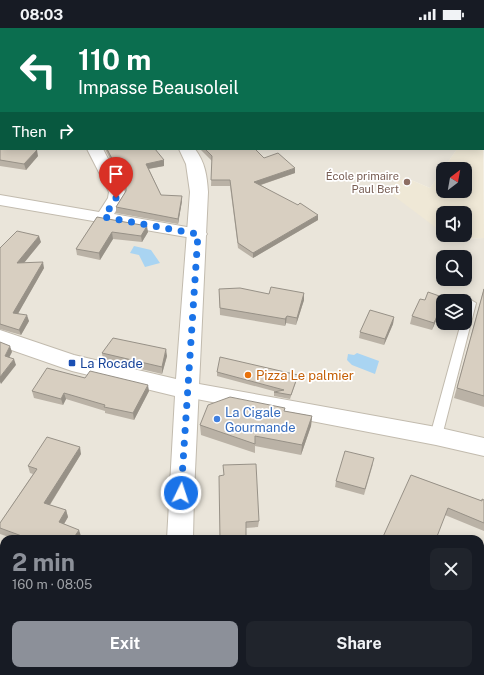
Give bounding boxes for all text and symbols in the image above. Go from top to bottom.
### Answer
text: 08:03 [20,6,63,23]
text: 110 m [78,43,151,76]
icon: left [12,44,64,96]
text: Impasse Beausoleil [78,77,239,98]
icon: right [55,120,77,142]
text: Then [12,123,47,140]
pin [99,157,133,198]
north arrow [436,162,472,198]
map controls [436,162,472,330]
icon: arrive [105,163,127,185]
place label: École primaire Paul Bert [326,169,399,195]
marker: École primaire Paul Bert [402,177,412,187]
button: sound [436,206,472,242]
button: search [436,250,472,286]
button: layers [436,294,472,330]
place label: La Rocade [80,356,143,371]
marker: La Rocade [67,358,77,368]
place label: Pizza Le palmier [256,368,354,383]
marker: Pizza Le palmier [243,370,253,380]
place label: La Cigale Gourmande [225,405,296,435]
marker: La Cigale Gourmande [212,414,222,424]
position arrow [160,472,202,514]
text: 2 min [12,548,75,576]
button: close [430,548,472,590]
text: 160 m · 08:05 [12,577,92,592]
button: Exit [12,621,238,667]
button: Share [246,621,472,667]

